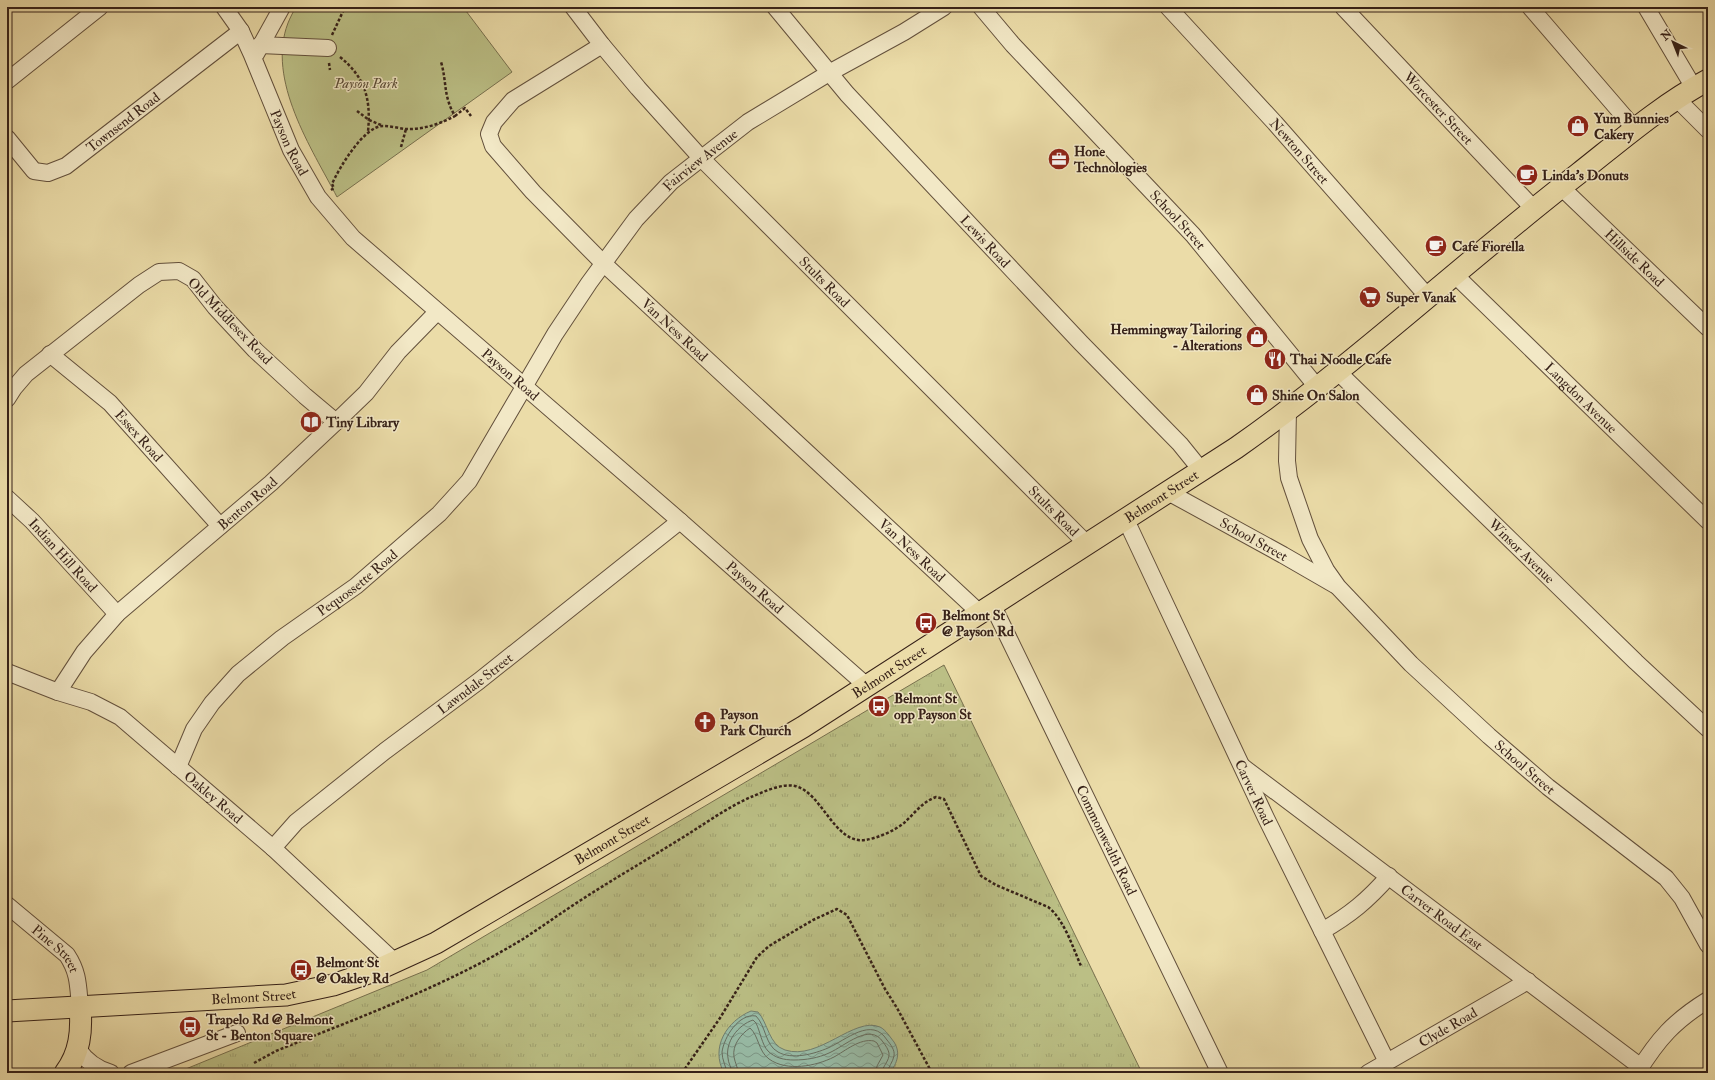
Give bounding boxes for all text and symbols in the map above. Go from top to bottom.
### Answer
north arrow [1653,22,1693,62]
text: N [1658,26,1675,44]
street label: Worcester Street [1399,67,1477,148]
park label: Payson Park [333,75,398,92]
street label: Townsend Road [83,88,163,156]
street label: Payson Road [267,107,312,178]
place label: Yum Bunnies Cakery [1593,110,1669,144]
shop icon: Yum Bunnies Cakery [1565,113,1591,139]
street label: Newton Street [1266,115,1333,188]
street label: Fairview Avenue [659,125,741,194]
place label: Hone Technologies [1073,143,1147,177]
office icon: Hone Technologies [1046,146,1072,172]
cafe icon: Linda's Donuts [1514,162,1540,188]
place label: Linda's Donuts [1542,167,1629,184]
street label: School Street [1146,187,1210,253]
street label: Lewis Road [957,212,1014,271]
street label: Hillside Road [1601,225,1668,290]
cafe icon: Cafe Fiorella [1423,233,1449,259]
place label: Cafe Fiorella [1452,238,1525,255]
street label: Stults Road [796,253,854,311]
street label: Old Middlesex Road [184,274,276,368]
supermarket icon: Super Vanak [1357,284,1383,310]
place label: Super Vanak [1386,289,1457,307]
street label: Van Ness Road [638,295,712,365]
place label: Hemmingway Tailoring - Alterations [1110,321,1243,354]
shop icon: Hemmingway Tailoring - Alterations [1244,324,1270,350]
street label: Payson Road [478,345,543,404]
restaurant icon: Thai Noodle Cafe [1262,346,1288,372]
place label: Thai Noodle Cafe [1289,351,1391,368]
street label: Langdon Avenue [1541,359,1621,437]
shop icon: Shine On Salon [1244,382,1270,408]
place label: Shine On Salon [1272,387,1360,404]
street label: Essex Road [111,406,167,465]
library icon: Tiny Library [298,409,324,435]
place label: Tiny Library [325,414,400,432]
street label: Belmont Street [1121,466,1202,526]
street label: Benton Road [214,473,281,533]
street label: Stults Road [1025,482,1083,540]
street label: School Street [1217,514,1291,565]
street label: Winsor Avenue [1485,514,1559,587]
street label: Indian Hill Road [25,515,101,596]
street label: Van Ness Road [875,515,949,585]
street label: Pequossette Road [314,546,401,619]
street label: Payson Road [723,557,787,617]
place label: Belmont St @ Payson Rd [942,607,1014,641]
bus stop icon: Belmont St @ Payson Rd [913,610,939,636]
street label: Belmont Street [849,641,930,702]
street label: Lawndale Street [434,649,516,718]
place label: Belmont St opp Payson St [894,690,972,724]
bus stop icon: Belmont St opp Payson St [866,693,892,719]
place label: Payson Park Church [720,706,792,739]
church icon: Payson Park Church [692,709,718,735]
street label: School Street [1491,736,1559,798]
street label: Carver Road [1231,757,1277,828]
street label: Oakley Road [181,767,246,827]
street label: Commonwealth Road [1073,782,1141,898]
street label: Belmont Street [571,810,653,868]
street label: Carver Road East [1397,880,1487,954]
street label: Pine Street [29,921,83,975]
place label: Belmont St @ Oakley Rd [316,954,389,988]
bus stop icon: Belmont St @ Oakley Rd [288,957,314,983]
street label: Belmont Street [211,985,298,1008]
street label: Clyde Road [1415,1004,1480,1051]
place label: Trapelo Rd @ Belmont St - Benton Square [205,1011,334,1045]
bus stop icon: Trapelo Rd @ Belmont St - Benton Square [177,1014,203,1040]

